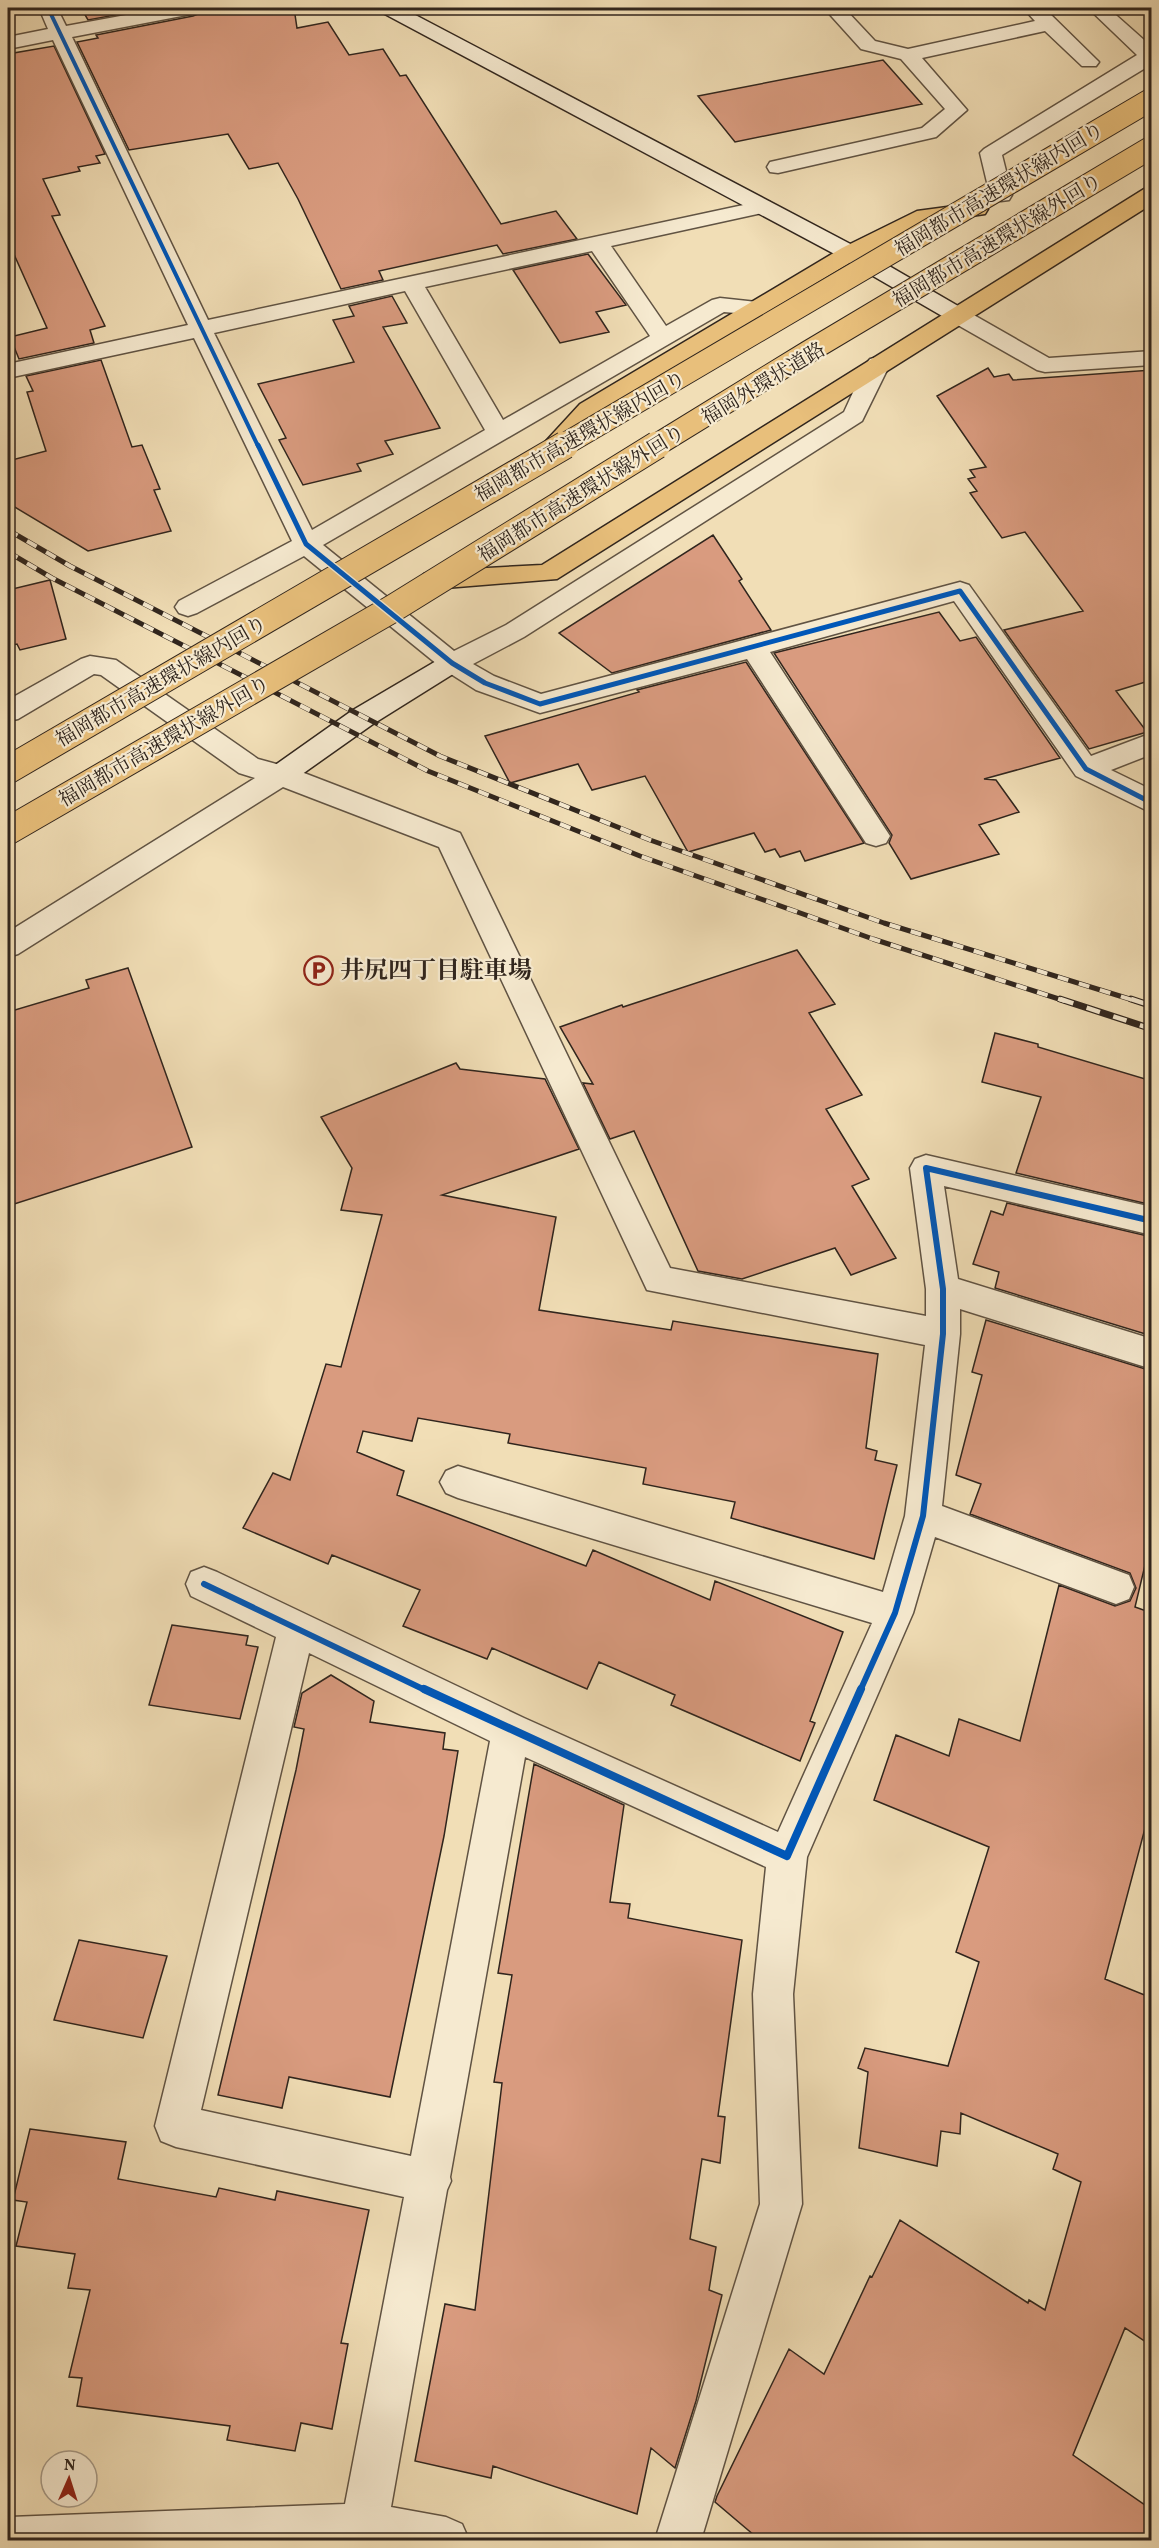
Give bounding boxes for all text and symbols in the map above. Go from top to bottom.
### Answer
street label: 福岡都市高速環状線内回り [890,117,1110,265]
street label: 福岡都市高速環状線外回り [888,168,1108,316]
street label: 福岡外環状道路 [697,337,831,433]
street label: 福岡都市高速環状線内回り [470,366,692,510]
street label: 福岡都市高速環状線外回り [473,419,691,570]
street label: 福岡都市高速環状線内回り [51,611,273,755]
street label: 福岡都市高速環状線外回り [54,671,276,815]
parking icon: 井尻四丁目駐車場 [303,954,335,986]
place label: 井尻四丁目駐車場 [340,955,532,989]
north arrow [39,2449,99,2509]
text: N [63,2455,76,2477]

